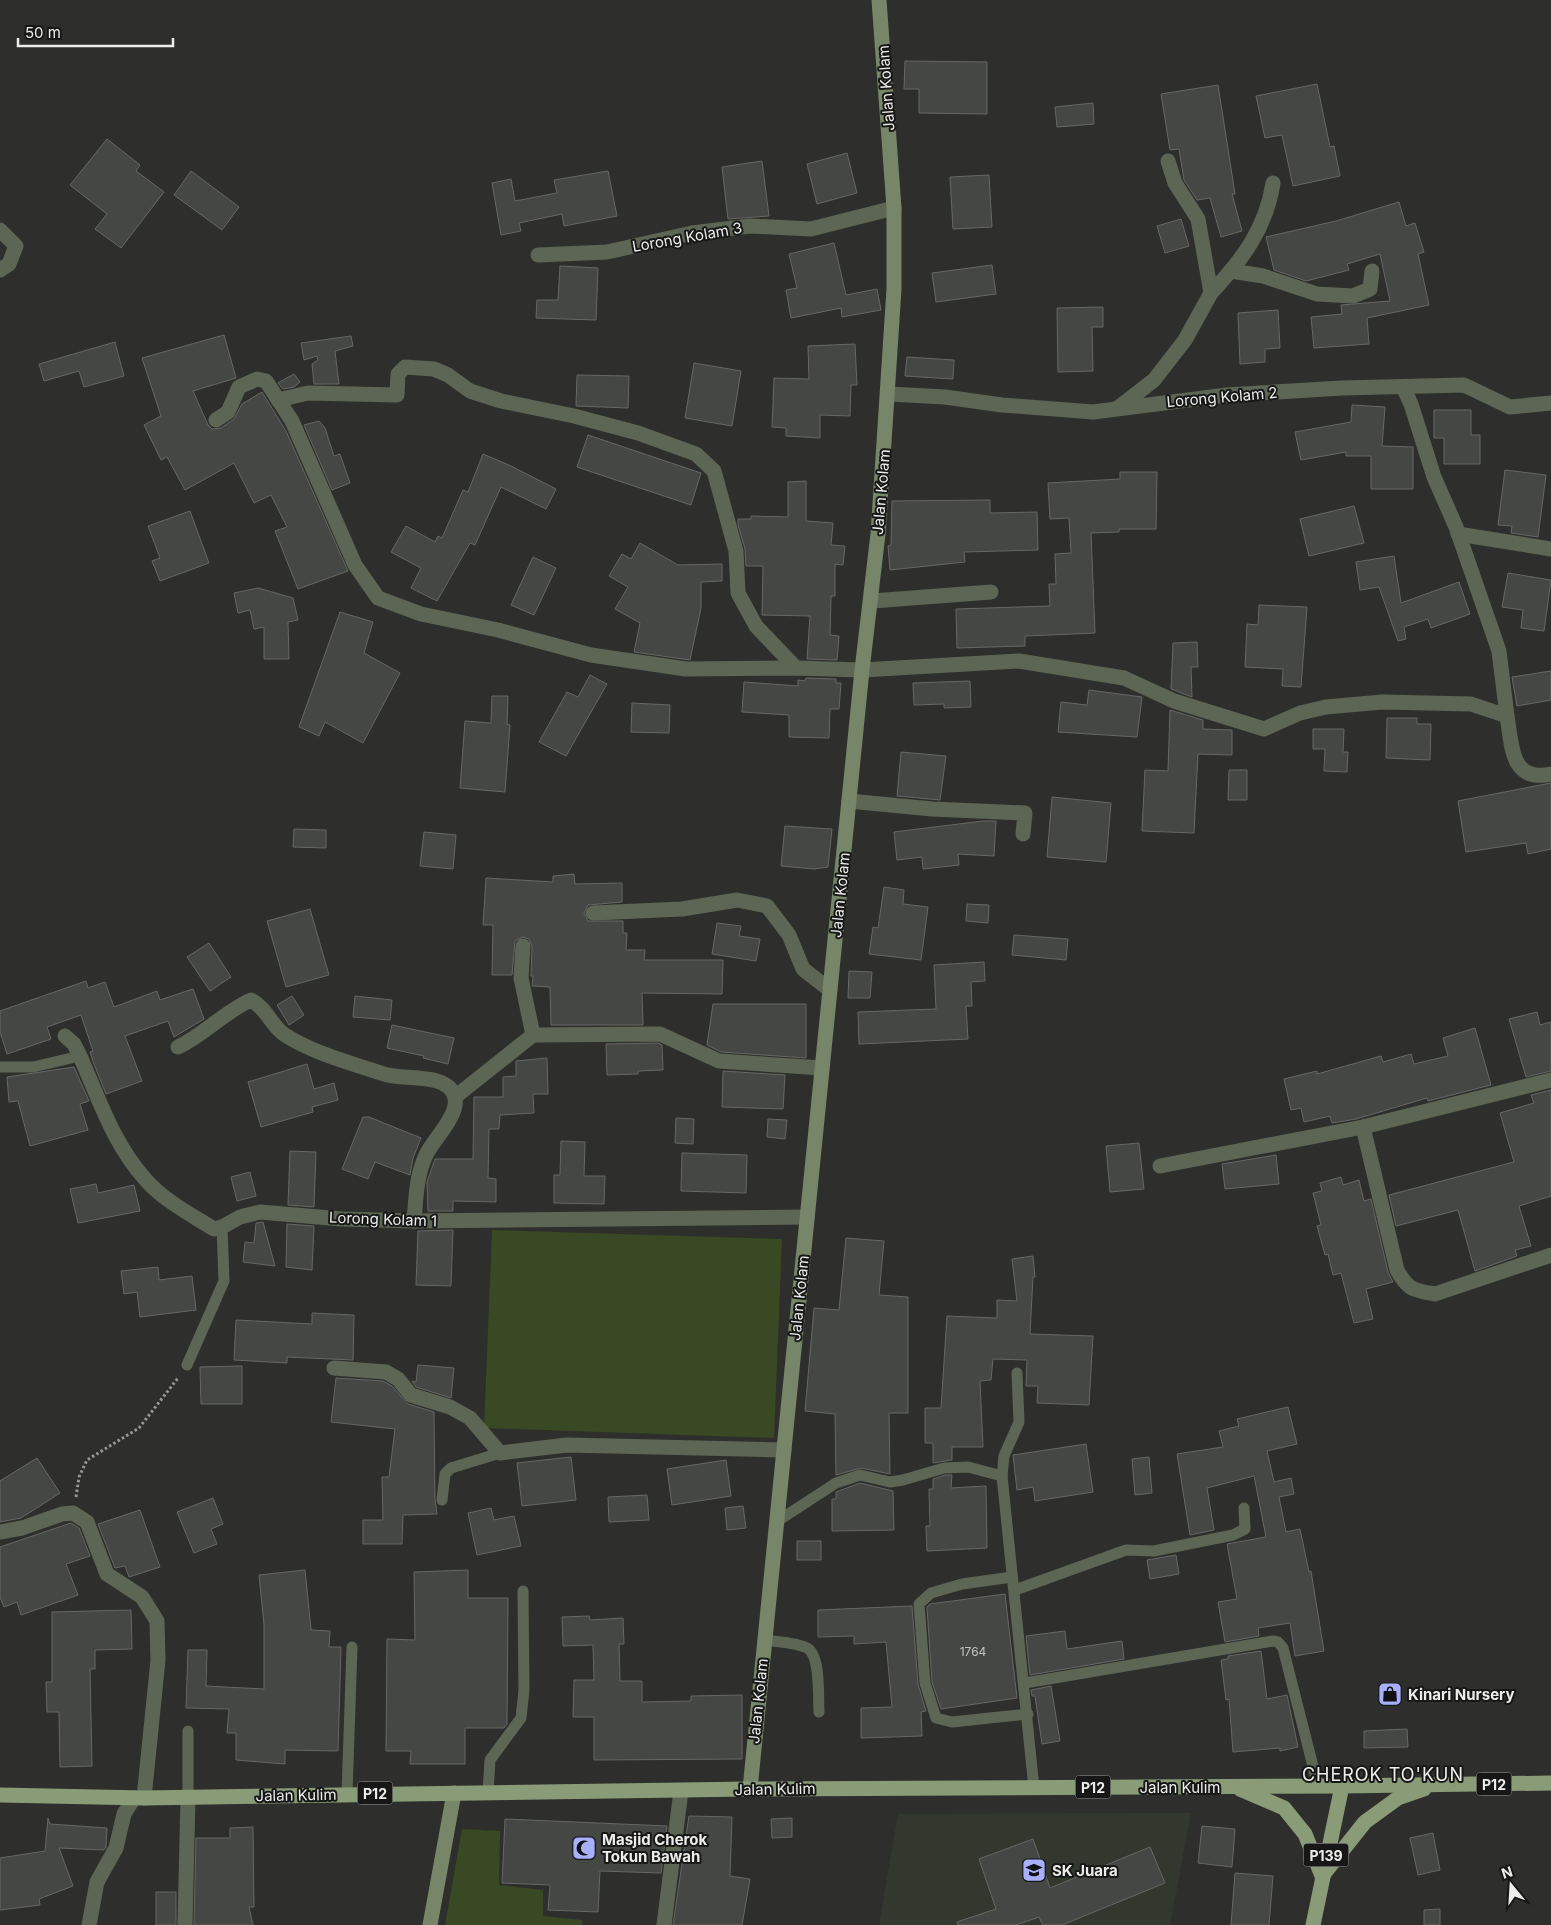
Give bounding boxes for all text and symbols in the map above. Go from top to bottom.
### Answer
scale bar [18,15,172,47]
text: 50 m [25,23,61,42]
street label: Jalan Kolam [874,45,898,131]
street label: Lorong Kolam 3 [631,218,743,256]
street label: Lorong Kolam 2 [1166,383,1278,411]
street label: Jalan Kolam [868,448,894,536]
street label: Jalan Kolam [826,851,854,939]
street label: Lorong Kolam 1 [329,1208,437,1230]
street label: Jalan Kolam [785,1254,813,1342]
house number: 1764 [960,1644,987,1659]
street label: Jalan Kolam [744,1657,772,1745]
shop icon: Kinari Nursery [1377,1681,1403,1707]
place label: Kinari Nursery [1408,1685,1514,1704]
district label: CHEROK TO'KUN [1302,1764,1464,1785]
road number: P12 [1476,1772,1512,1796]
road number: P12 [1076,1775,1110,1798]
street label: Jalan Kulim [1140,1778,1220,1797]
street label: Jalan Kulim [734,1779,816,1799]
road number: P12 [358,1782,392,1805]
street label: Jalan Kulim [255,1785,337,1805]
place label: Masjid Cherok Tokun Bawah [602,1830,708,1866]
mosque icon: Masjid Cherok Tokun Bawah [571,1835,597,1861]
road number: P139 [1304,1844,1348,1866]
school or university icon: SK Juara [1021,1857,1047,1883]
north arrow [1486,1860,1536,1910]
place label: SK Juara [1052,1861,1118,1880]
text: N [1499,1862,1515,1882]

